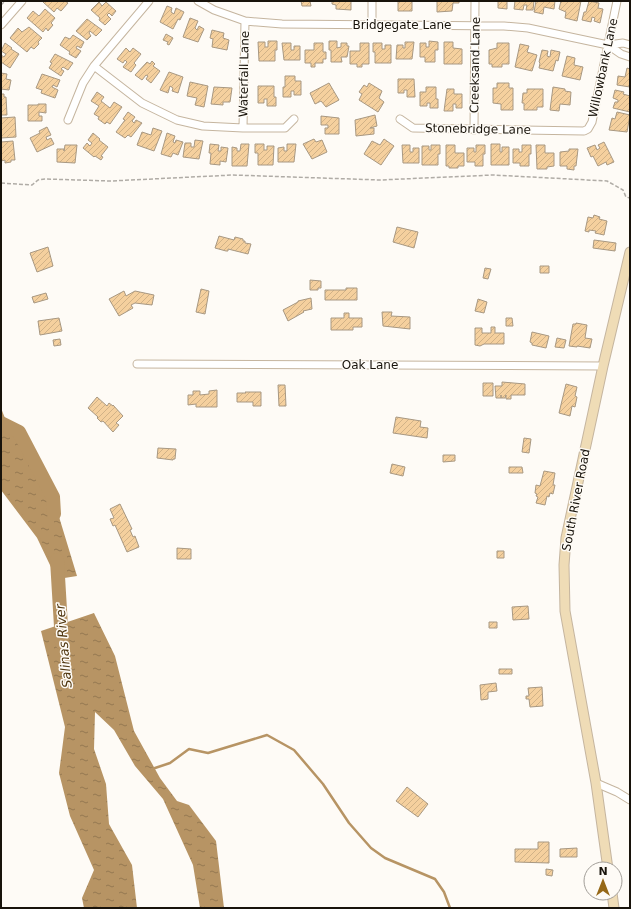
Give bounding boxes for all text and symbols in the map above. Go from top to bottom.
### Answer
street label: Creeksand Lane [467,17,483,113]
street label: Willowbank Lane [586,17,620,119]
street label: Bridgegate Lane [352,18,452,32]
street label: Waterfall Lane [236,31,252,117]
street label: Stonebridge Lane [425,121,531,137]
street label: Oak Lane [342,358,398,372]
street label: South River Road [559,448,593,552]
water label: Salinas River [52,602,75,689]
north arrow [583,861,623,901]
text: N [598,865,608,878]

